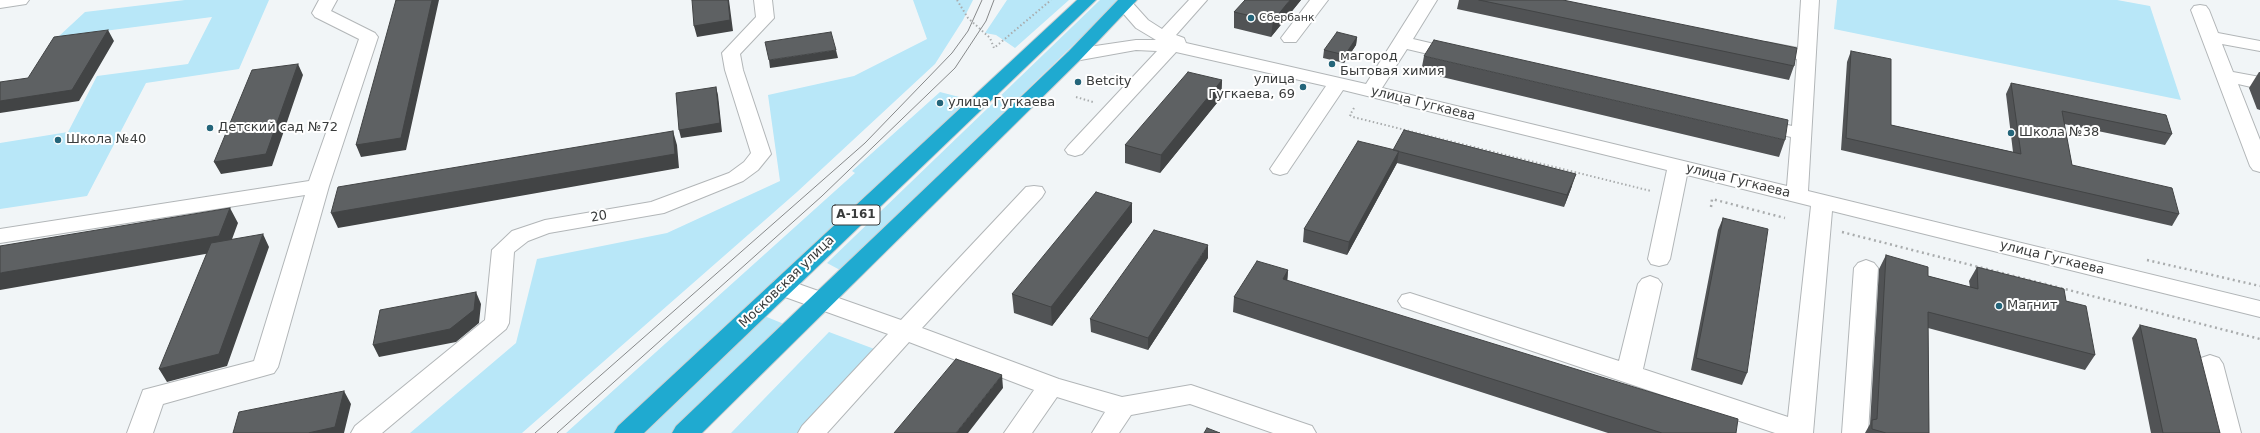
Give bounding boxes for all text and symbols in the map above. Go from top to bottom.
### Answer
place label: Сбербанк [1259,11,1315,25]
marker: Сбербанк [1246,13,1256,23]
place label: магород Бытовая химия [1340,49,1445,80]
marker: магород Бытовая химия [1327,59,1337,69]
place label: улица Гугкаева, 69 [1208,72,1295,103]
place label: Betcity [1086,74,1132,90]
marker: Betcity [1073,77,1083,87]
marker: улица Гугкаева, 69 [1298,82,1308,92]
street label: улица Гугкаева [1369,83,1477,125]
place label: улица Гугкаева [948,95,1055,111]
marker: улица Гугкаева [935,98,945,108]
place label: Детский сад №72 [218,120,338,136]
marker: Детский сад №72 [205,123,215,133]
place label: Школа №38 [2019,125,2099,141]
marker: Школа №38 [2006,128,2016,138]
place label: Школа №40 [66,132,146,148]
marker: Школа №40 [53,135,63,145]
street label: улица Гугкаева [1684,160,1792,202]
road number: А-161 [832,205,880,225]
street label: 20 [590,208,608,226]
street label: Московская улица [736,233,838,331]
street label: улица Гугкаева [1998,237,2106,279]
place label: Магнит [2007,298,2058,314]
marker: Магнит [1994,301,2004,311]

